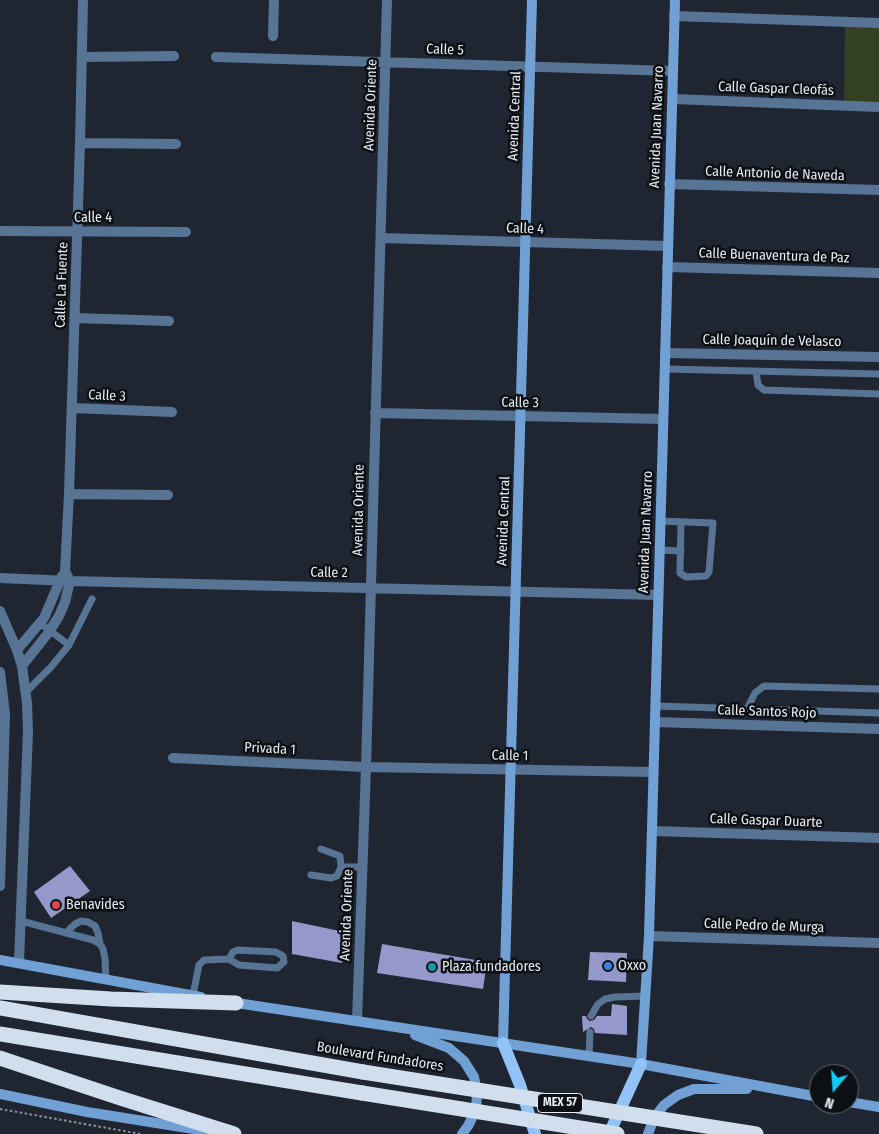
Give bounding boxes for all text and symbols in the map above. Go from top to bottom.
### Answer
street label: Calle 5 [426,41,464,59]
street label: Avenida Oriente [361,59,381,151]
street label: Avenida Juan Navarro [646,66,668,188]
street label: Avenida Central [505,71,525,161]
street label: Calle Gaspar Cleofás [718,79,834,99]
street label: Calle Antonio de Naveda [705,163,845,185]
street label: Calle 4 [74,210,112,226]
street label: Calle 4 [506,220,544,238]
street label: Calle La Fuente [52,242,72,328]
street label: Calle Buenaventura de Paz [698,245,850,267]
street label: Calle Joaquín de Velasco [702,331,842,351]
street label: Calle 3 [88,387,126,405]
street label: Calle 3 [501,394,539,412]
street label: Avenida Oriente [350,464,368,556]
street label: Avenida Juan Navarro [635,471,657,593]
street label: Avenida Central [494,476,514,566]
street label: Calle 2 [310,564,348,582]
street label: Calle Santos Rojo [717,702,817,722]
street label: Privada 1 [244,739,296,759]
street label: Calle 1 [492,747,528,765]
street label: Calle Gaspar Duarte [709,811,823,831]
street label: Avenida Oriente [337,869,357,961]
place label: Benavides [66,897,125,913]
marker: Benavides [50,899,62,911]
street label: Calle Pedro de Murga [703,916,825,936]
place label: Oxxo [618,958,646,974]
place label: Plaza fundadores [442,959,541,975]
marker: Oxxo [602,960,614,972]
marker: Plaza fundadores [426,961,438,973]
street label: Boulevard Fundadores [316,1039,444,1075]
north arrow [809,1064,859,1114]
text: N [823,1093,836,1112]
road number: MEX 57 [538,1094,582,1112]

